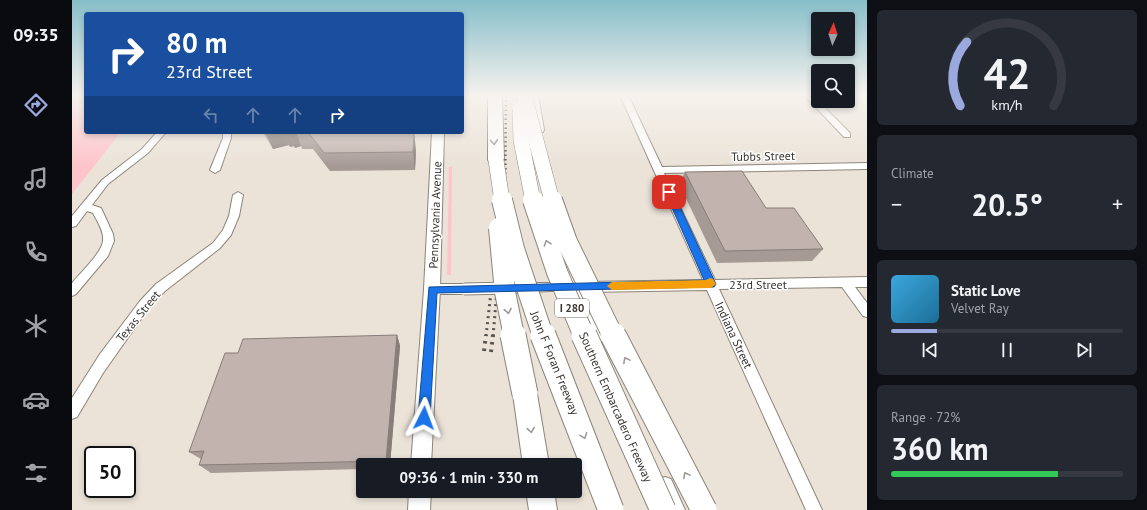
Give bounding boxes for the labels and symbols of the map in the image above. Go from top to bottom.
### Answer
north arrow [811,12,855,56]
one-way arrow [490,139,499,145]
street label: Tubbs Street [731,148,795,164]
street label: Pennsylvania Avenue [426,161,444,269]
pin [652,175,686,209]
one-way arrow [544,239,552,246]
street label: 23rd Street [729,277,787,292]
street label: Texas Street [113,287,163,345]
road number: I 280 [555,299,589,317]
street label: Indiana Street [712,299,756,371]
one-way arrow [504,308,512,314]
street label: John F Foran Freeway [527,308,583,417]
street label: Southern Embarcadero Freeway [576,330,656,485]
one-way arrow [623,357,631,365]
position arrow [403,397,445,439]
one-way arrow [526,427,534,433]
one-way arrow [580,433,588,440]
speed limit sign: 50 [84,446,136,498]
one-way arrow [684,472,691,480]

